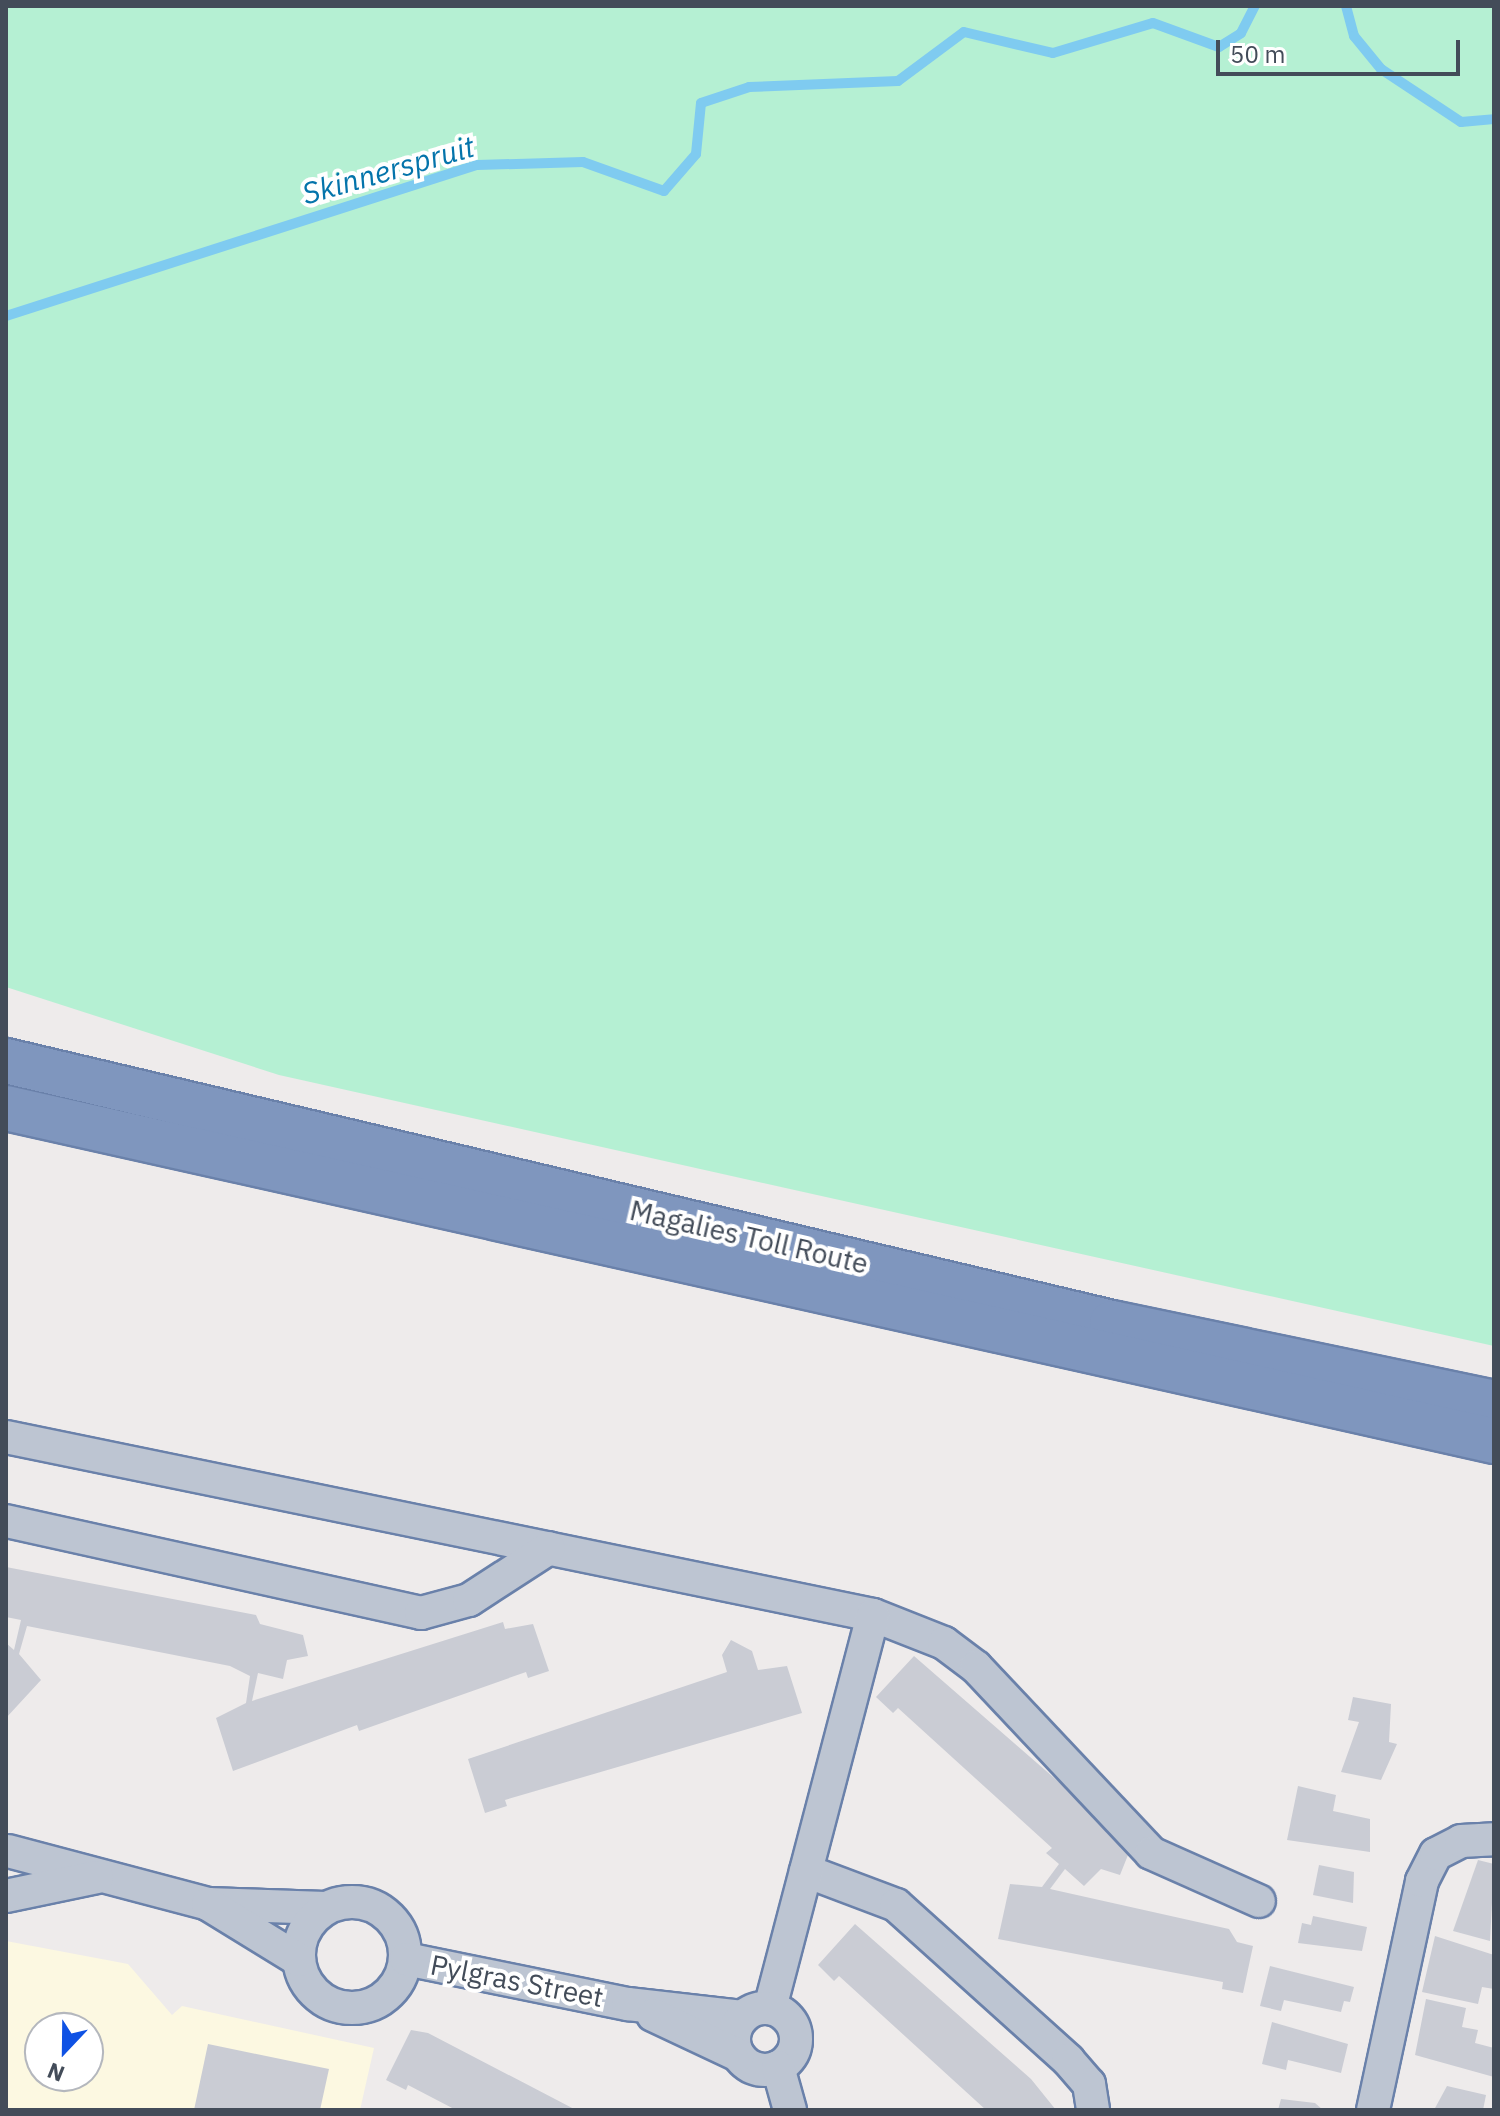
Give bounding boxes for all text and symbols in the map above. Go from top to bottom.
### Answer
scale bar [1220,24,1464,74]
text: 50 m [1230,38,1285,70]
water label: Skinnerspruit [298,128,478,212]
street label: Magalies Toll Route [627,1193,871,1281]
street label: Pylgras Street [428,1948,606,2014]
north arrow [24,2012,104,2092]
text: N [43,2056,68,2089]

